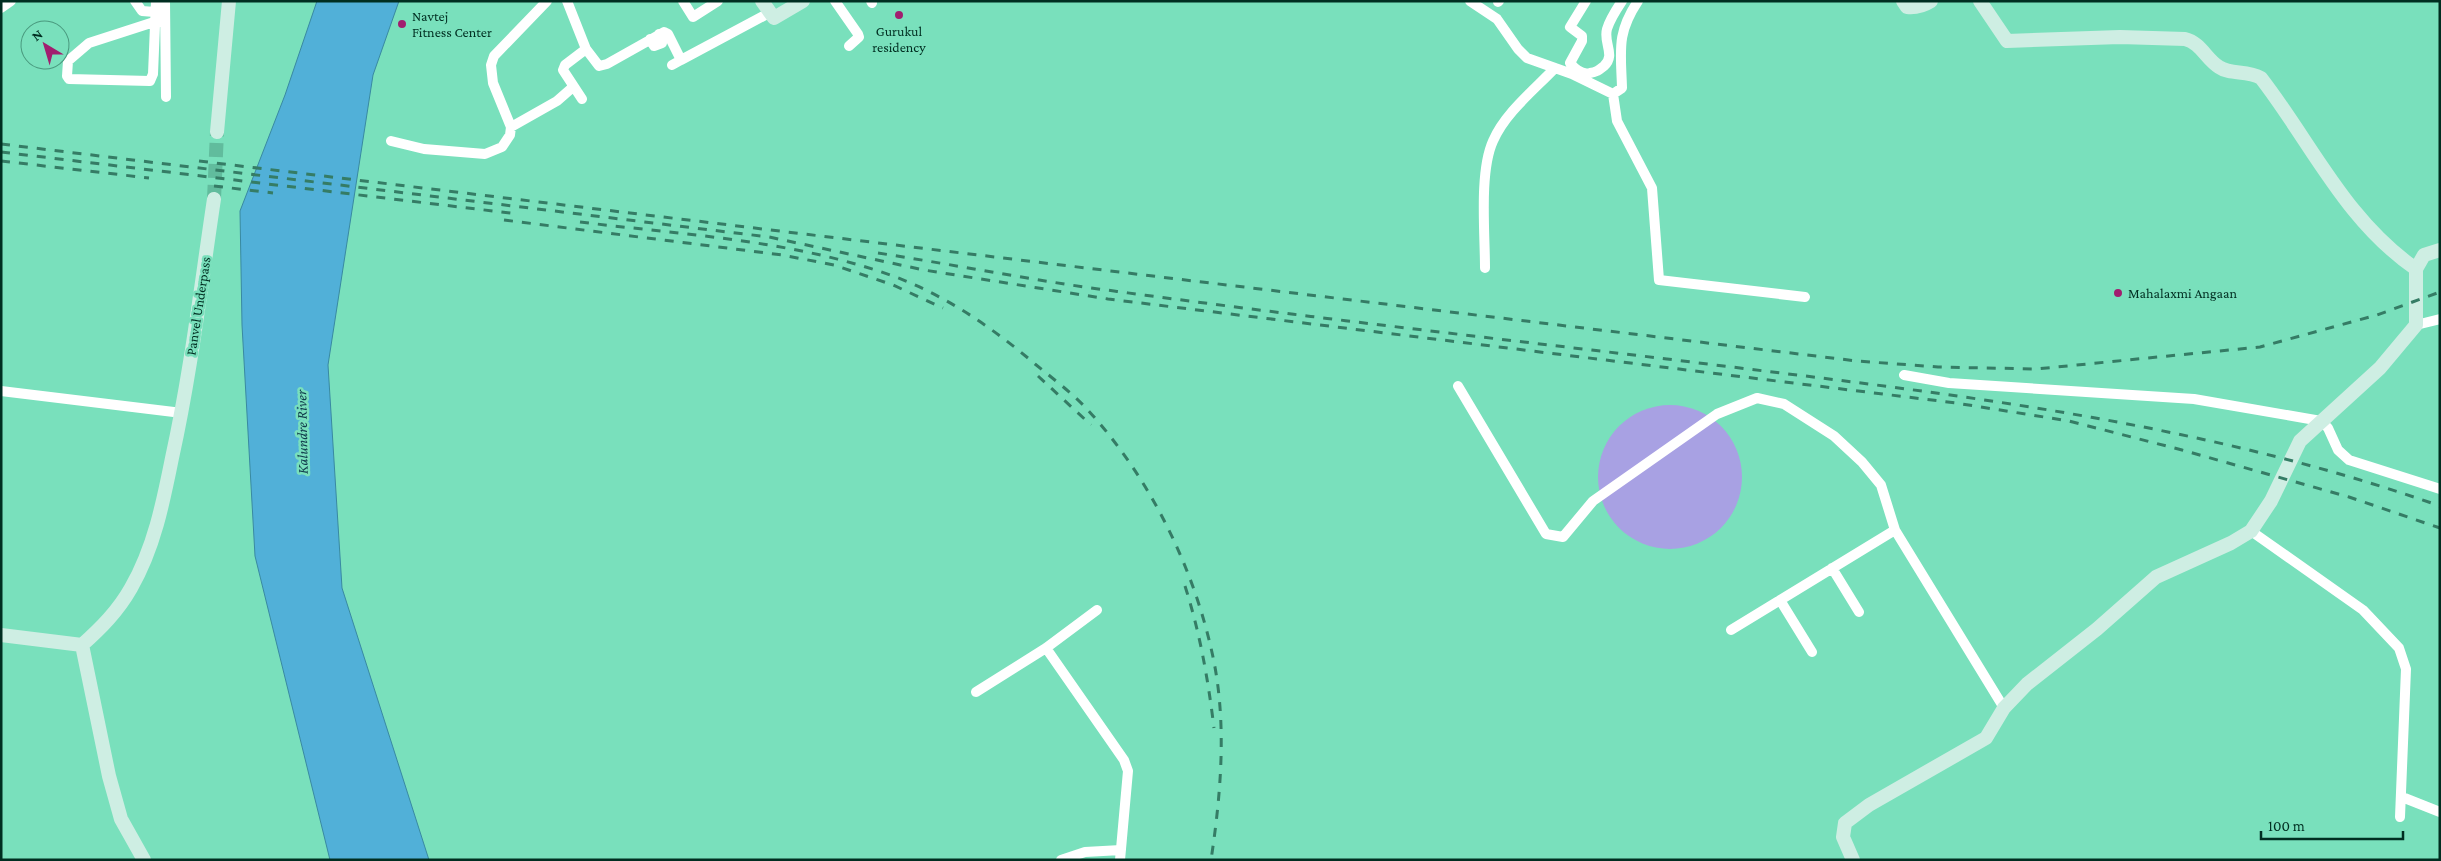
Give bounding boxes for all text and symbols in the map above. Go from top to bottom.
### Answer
place label: Navtej Fitness Center [412,8,492,40]
marker: Gurukul residency [893,9,905,21]
marker: Navtej Fitness Center [396,18,408,30]
north arrow [20,20,70,70]
place label: Gurukul residency [872,23,926,55]
text: N [28,25,46,44]
street label: Panvel Underpass [182,256,214,356]
place label: Mahalaxmi Angaan [2128,285,2238,301]
marker: Mahalaxmi Angaan [2112,287,2124,299]
water label: Kalundre River [293,389,311,474]
scale bar [2261,808,2404,840]
text: 100 m [2268,818,2305,834]

